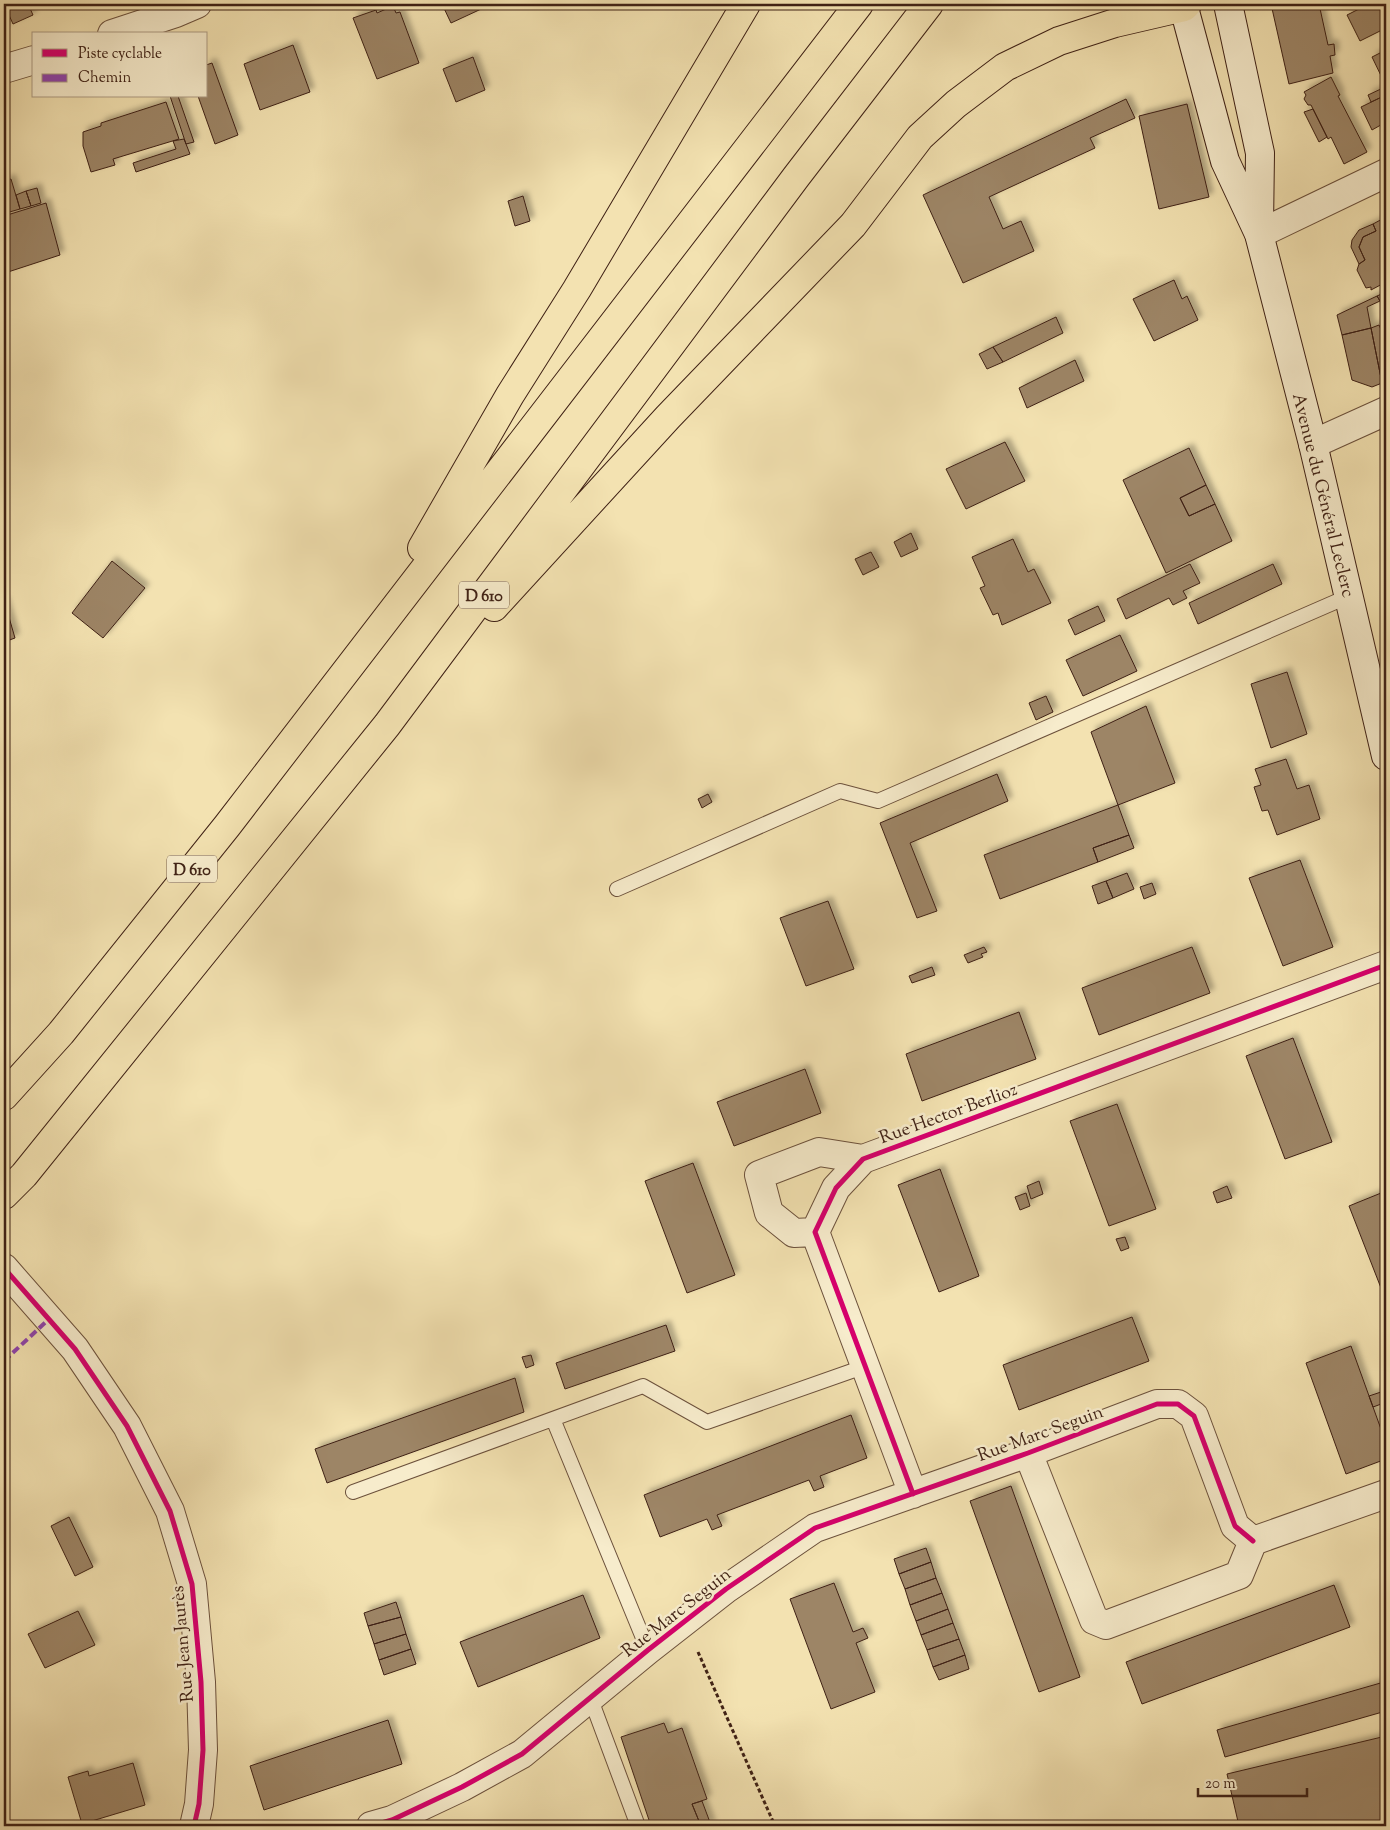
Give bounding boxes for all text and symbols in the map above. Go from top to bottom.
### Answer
legend [32,32,208,98]
text: Piste cyclable [78,44,162,65]
text: Chemin [78,68,131,89]
street label: Avenue du Général Leclerc [1284,391,1360,600]
road number: D 610 [459,582,509,608]
road number: D 610 [167,856,217,882]
street label: Rue Hector Berlioz [876,1078,1022,1152]
street label: Rue Marc Seguin [974,1400,1108,1470]
street label: Rue Marc Seguin [617,1562,738,1665]
street label: Rue Jean Jaurès [166,1584,202,1703]
scale bar [1198,1765,1306,1797]
text: 20 m [1205,1774,1236,1795]

